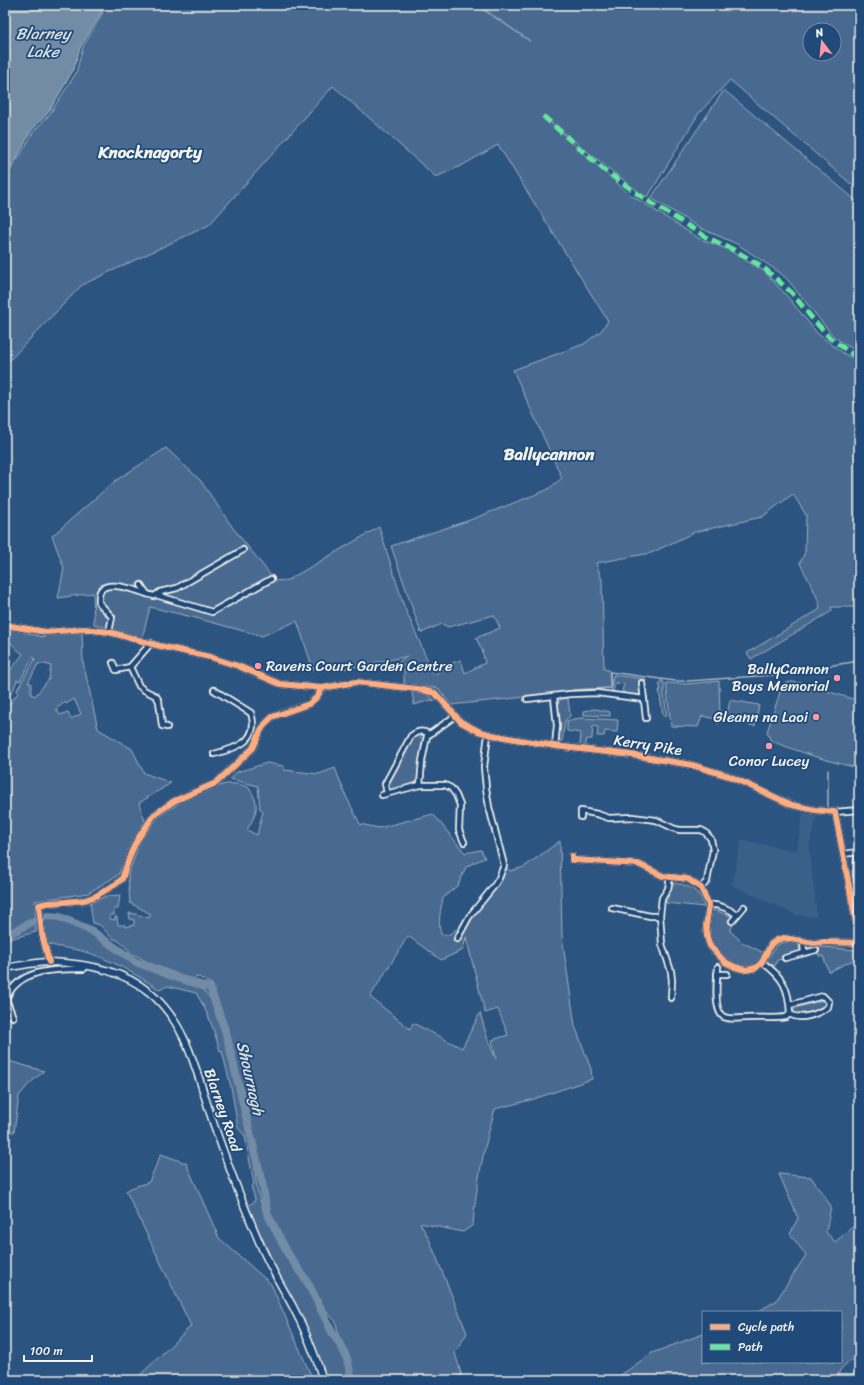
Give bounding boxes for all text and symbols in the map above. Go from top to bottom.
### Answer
water label: Blarney Lake [16,19,73,66]
north arrow [802,22,842,62]
text: N [812,23,826,43]
district label: Knocknagorty [97,137,203,167]
district label: Ballycannon [504,439,595,469]
place label: Ravens Court Garden Centre [266,653,453,679]
place label: BallyCannon Boys Memorial [732,656,830,699]
marker: Ravens Court Garden Centre [253,661,263,671]
marker: BallyCannon Boys Memorial [832,673,842,683]
place label: Gleann na Laoi [713,704,809,730]
marker: Gleann na Laoi [811,712,821,722]
street label: Kerry Pike [612,727,684,763]
marker: Conor Lucey [764,741,774,751]
place label: Conor Lucey [729,748,810,774]
water label: Shournagh [228,1038,273,1119]
street label: Blarney Road [197,1065,250,1156]
legend [702,1311,842,1363]
text: Cycle path [738,1316,794,1338]
text: Path [738,1336,763,1358]
scale bar [24,1337,92,1363]
text: 100 m [30,1340,63,1362]

